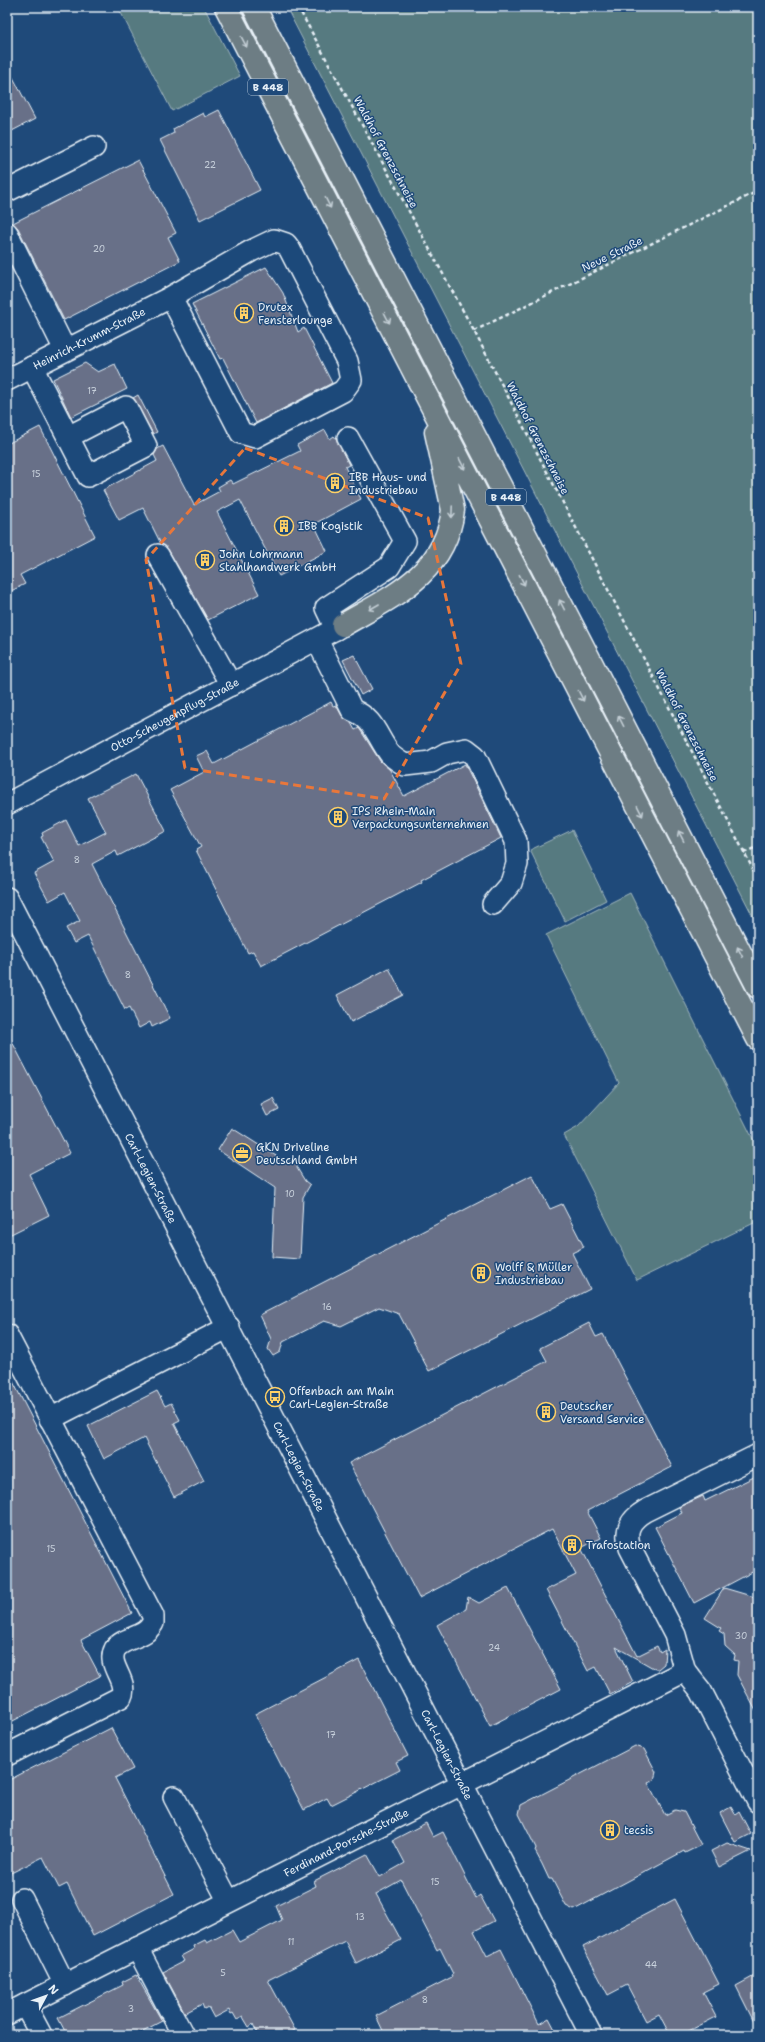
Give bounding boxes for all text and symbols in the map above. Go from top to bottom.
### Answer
one-way arrow [241,35,248,47]
road number: B 448 [248,79,288,95]
street label: Waldhof Grenzschneise [350,94,421,211]
house number: 22 [204,159,216,171]
one-way arrow [325,196,332,208]
street label: Neue Straße [579,233,645,276]
house number: 20 [93,243,105,255]
place label: Drutex Fensterlounge [258,300,333,328]
building icon: Drutex Fensterlounge [233,302,255,324]
street label: Heinrich-Krumm-Straße [30,304,148,374]
one-way arrow [384,312,392,324]
street label: Waldhof Grenzschneise [503,379,573,497]
house number: 17 [87,385,97,397]
one-way arrow [459,458,467,470]
house number: 15 [31,468,41,480]
place label: IBB Haus- und Industriebau [349,470,427,498]
building icon: IBB Haus- und Industriebau [324,472,346,494]
road number: B 448 [486,489,526,505]
one-way arrow [449,505,456,518]
building icon: IBB Kogistik [273,515,295,537]
place label: IBB Kogistik [298,519,363,534]
place label: John Lohrmann Stahlhandwerk GmbH [219,547,336,575]
building icon: John Lohrmann Stahlhandwerk GmbH [194,549,216,571]
one-way arrow [518,574,526,586]
one-way arrow [558,599,565,611]
one-way arrow [368,604,380,612]
street label: Waldhof Grenzschneise [652,666,722,784]
street label: Otto-Scheugenpflug-Straße [108,675,242,756]
one-way arrow [578,689,585,701]
one-way arrow [617,715,624,727]
place label: IPS Rhein-Main Verpackungsunternehmen [352,804,489,832]
one-way arrow [637,805,644,817]
building icon: IPS Rhein-Main Verpackungsunternehmen [327,806,349,828]
one-way arrow [676,830,684,842]
house number: 8 [74,854,80,866]
one-way arrow [736,946,743,958]
house number: 8 [125,969,131,981]
street label: Carl-Legien-Straße [121,1131,180,1226]
place label: GKN Driveline Deutschland GmbH [256,1140,358,1168]
office icon: GKN Driveline Deutschland GmbH [231,1142,253,1164]
house number: 10 [285,1188,295,1200]
place label: Wolff & Müller Industriebau [495,1260,572,1288]
building icon: Wolff & Müller Industriebau [470,1262,492,1284]
house number: 16 [322,1301,332,1313]
place label: Offenbach am Main Carl-Legien-Straße [289,1384,394,1412]
bus stop icon: Offenbach am Main Carl-Legien-Straße [264,1386,286,1408]
place label: Deutscher Versand Service [560,1399,644,1427]
building icon: Deutscher Versand Service [535,1401,557,1423]
street label: Carl-Legien-Straße [269,1419,328,1514]
building icon: Trafostation [561,1534,583,1556]
place label: Trafostation [586,1538,651,1553]
house number: 15 [46,1543,56,1555]
house number: 30 [735,1630,747,1642]
house number: 24 [488,1642,500,1654]
street label: Carl-Legien-Straße [417,1707,476,1803]
house number: 17 [326,1729,336,1741]
street label: Ferdinand-Porsche-Straße [281,1805,411,1881]
building icon: tecsis [599,1819,621,1841]
place label: tecsis [624,1823,654,1838]
house number: 15 [430,1876,440,1888]
house number: 13 [355,1911,365,1923]
house number: 11 [287,1936,295,1948]
house number: 44 [645,1959,657,1971]
house number: 5 [220,1967,226,1979]
north arrow [26,1976,66,2016]
text: N [45,1982,62,1998]
house number: 8 [422,1994,428,2006]
house number: 3 [128,2003,134,2015]

